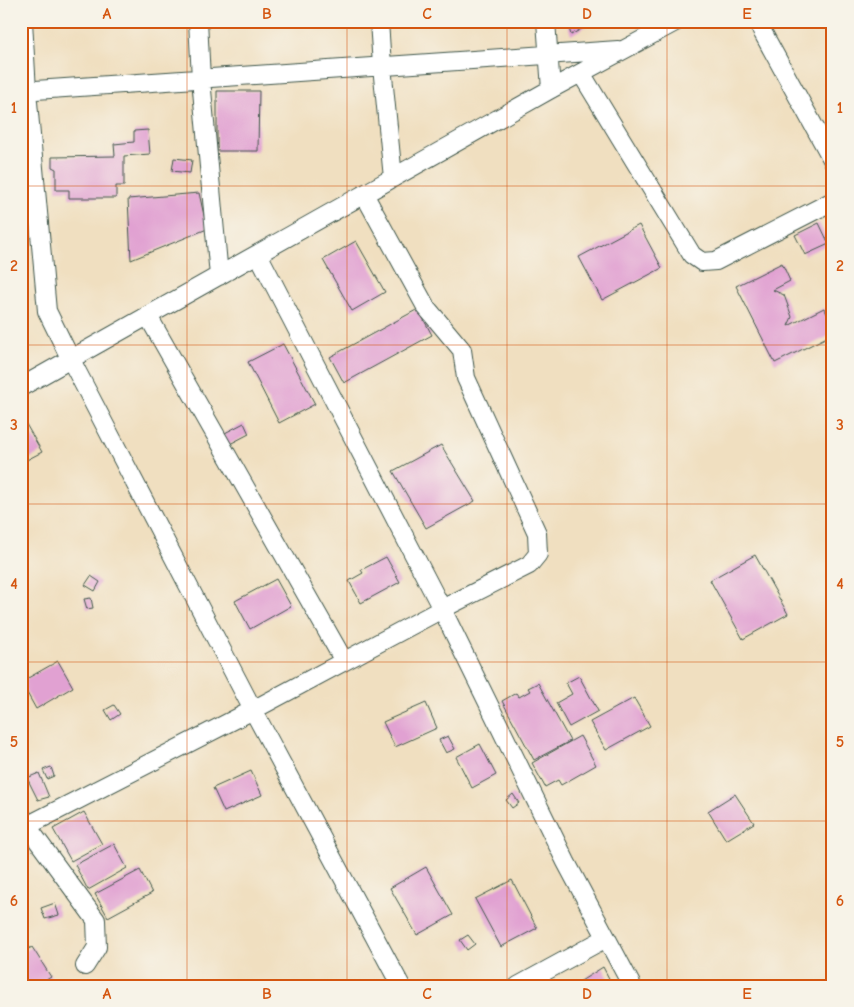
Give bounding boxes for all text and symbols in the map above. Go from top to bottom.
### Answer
text: A [103,5,112,23]
text: B [262,5,272,23]
text: C [422,5,432,23]
text: D [582,5,592,23]
text: E [742,5,752,23]
text: 1 [11,99,17,117]
text: 1 [837,99,843,117]
text: 2 [10,257,18,275]
text: 2 [836,257,844,275]
text: 3 [10,416,18,434]
text: 3 [836,416,844,434]
text: 4 [10,575,18,593]
text: 4 [836,575,844,593]
text: 5 [10,733,18,751]
text: 5 [836,733,844,751]
text: 6 [10,892,18,910]
text: 6 [836,892,844,910]
text: A [103,985,112,1003]
text: B [262,985,272,1003]
text: C [422,985,432,1003]
text: D [582,985,592,1003]
text: E [742,985,752,1003]

